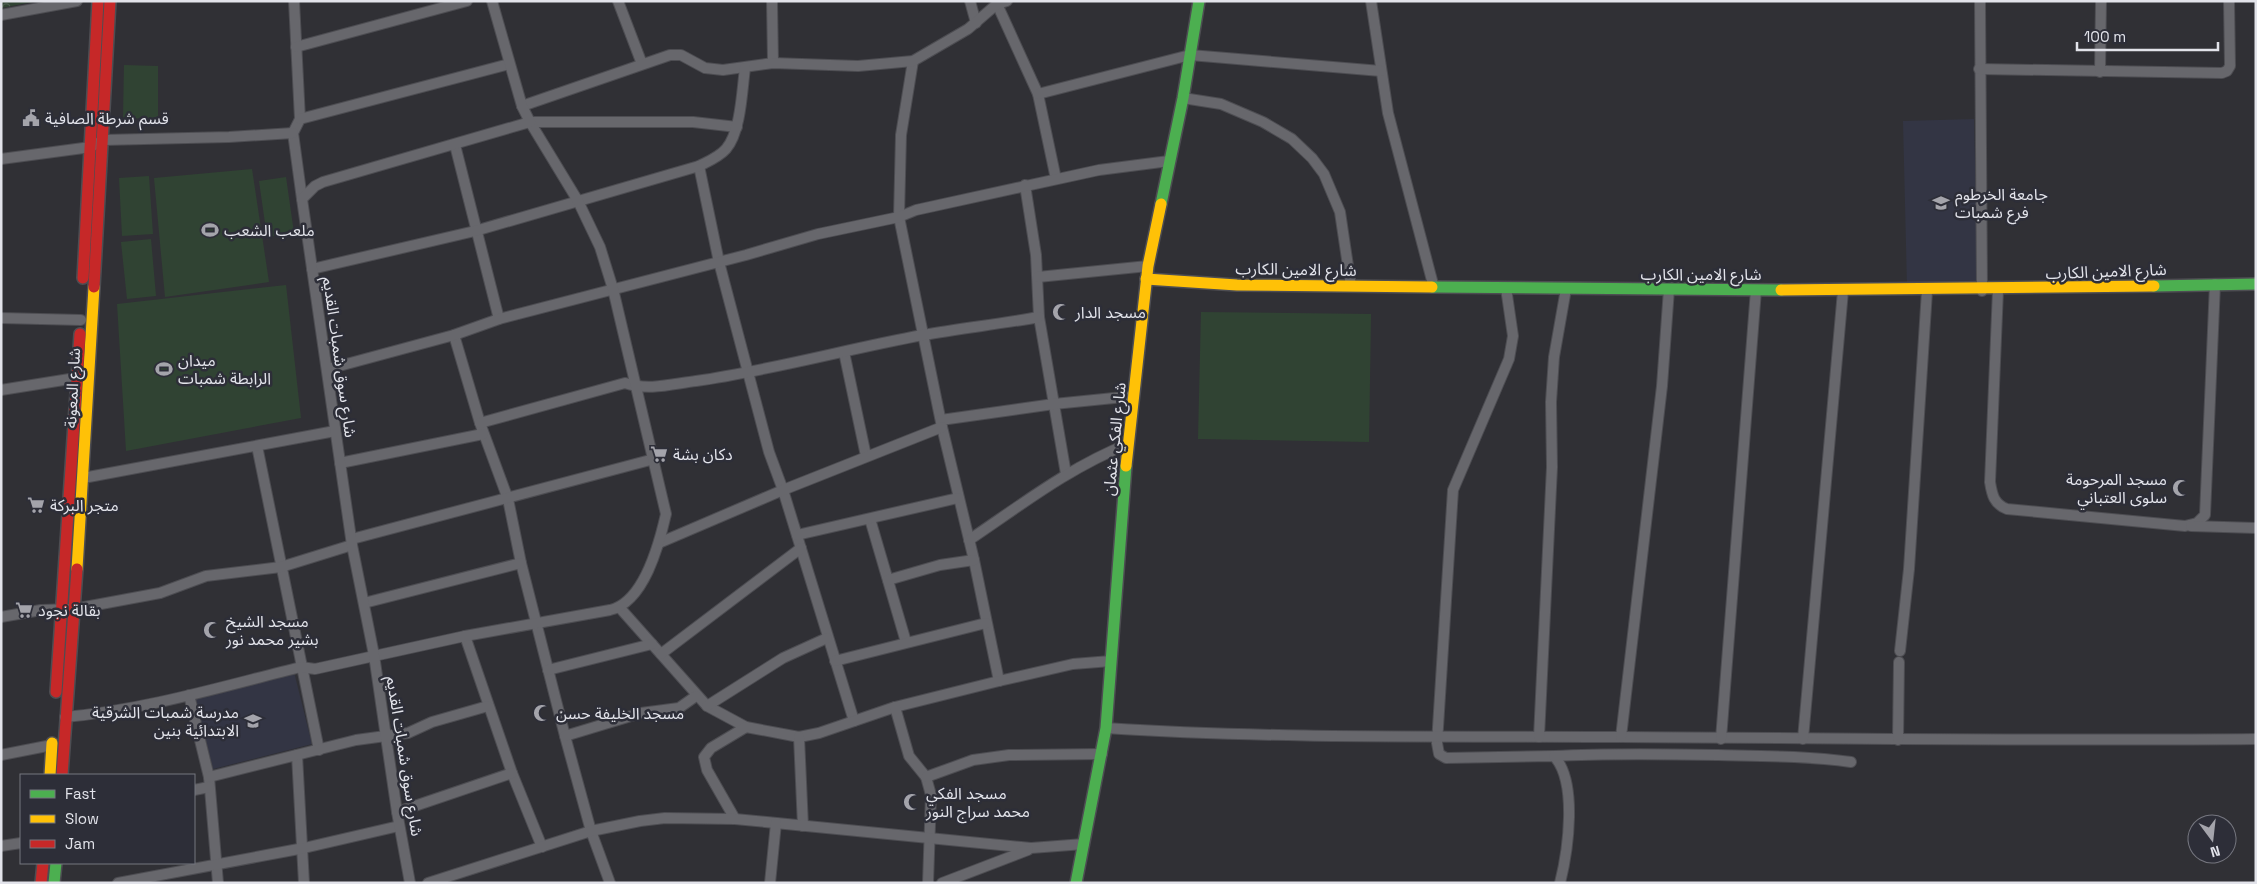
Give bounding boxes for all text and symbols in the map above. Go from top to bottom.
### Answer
scale bar [2077,20,2218,52]
text: 100 m [2084,27,2126,46]
public building icon: قسم شرطة الصافية [21,108,41,128]
place label: قسم شرطة الصافية [45,108,169,131]
place label: جامعة الخرطوم فرع شمبات [1955,184,2048,225]
school or university icon: جامعة الخرطوم فرع شمبات [1931,193,1951,213]
sports icon: ملعب الشعب [200,220,220,240]
place label: ملعب الشعب [224,220,315,241]
street label: شارع الامين الكارب [1235,258,1357,283]
street label: شارع الامين الكارب [2045,259,2167,286]
street label: شارع الامين الكارب [1640,264,1762,287]
street label: شارع سوق شمبات القديم [316,275,361,439]
mosque icon: مسجد الدار [1051,302,1071,322]
place label: مسجد الدار [1074,302,1146,323]
street label: شارع المعونة [60,347,87,429]
place label: ميدان الرابطة شمبات [178,350,271,389]
sports icon: ميدان الرابطة شمبات [154,359,174,379]
street label: شارع الفكي عثمان [1098,381,1133,497]
supermarket icon: دكان بشة [649,444,669,464]
place label: دكان بشة [673,444,733,465]
place label: مسجد المرحومة سلوى العتباني [2066,469,2167,510]
mosque icon: مسجد المرحومة سلوى العتباني [2171,478,2191,498]
supermarket icon: متجر البركة [26,495,46,515]
place label: متجر البركة [50,495,119,516]
supermarket icon: بقالة نجود [14,600,34,620]
place label: بقالة نجود [38,600,101,621]
place label: مسجد الشيخ بشير محمد نور [225,611,319,650]
mosque icon: مسجد الشيخ بشير محمد نور [202,620,222,640]
street label: شارع سوق شمبات القديم [379,674,428,838]
place label: مدرسة شمبات الشرقية الابتدائية بنين [92,702,239,741]
mosque icon: مسجد الخليفة حسن [532,703,552,723]
place label: مسجد الخليفة حسن [556,703,684,724]
school or university icon: مدرسة شمبات الشرقية الابتدائية بنين [243,711,263,731]
legend [20,774,195,864]
place label: مسجد الفكي محمد سراج النور [925,783,1030,824]
text: Fast [65,784,96,803]
mosque icon: مسجد الفكي محمد سراج النور [902,792,922,812]
text: Slow [65,809,99,828]
north arrow [2187,814,2237,864]
text: Jam [65,834,95,853]
text: N [2208,842,2222,861]

